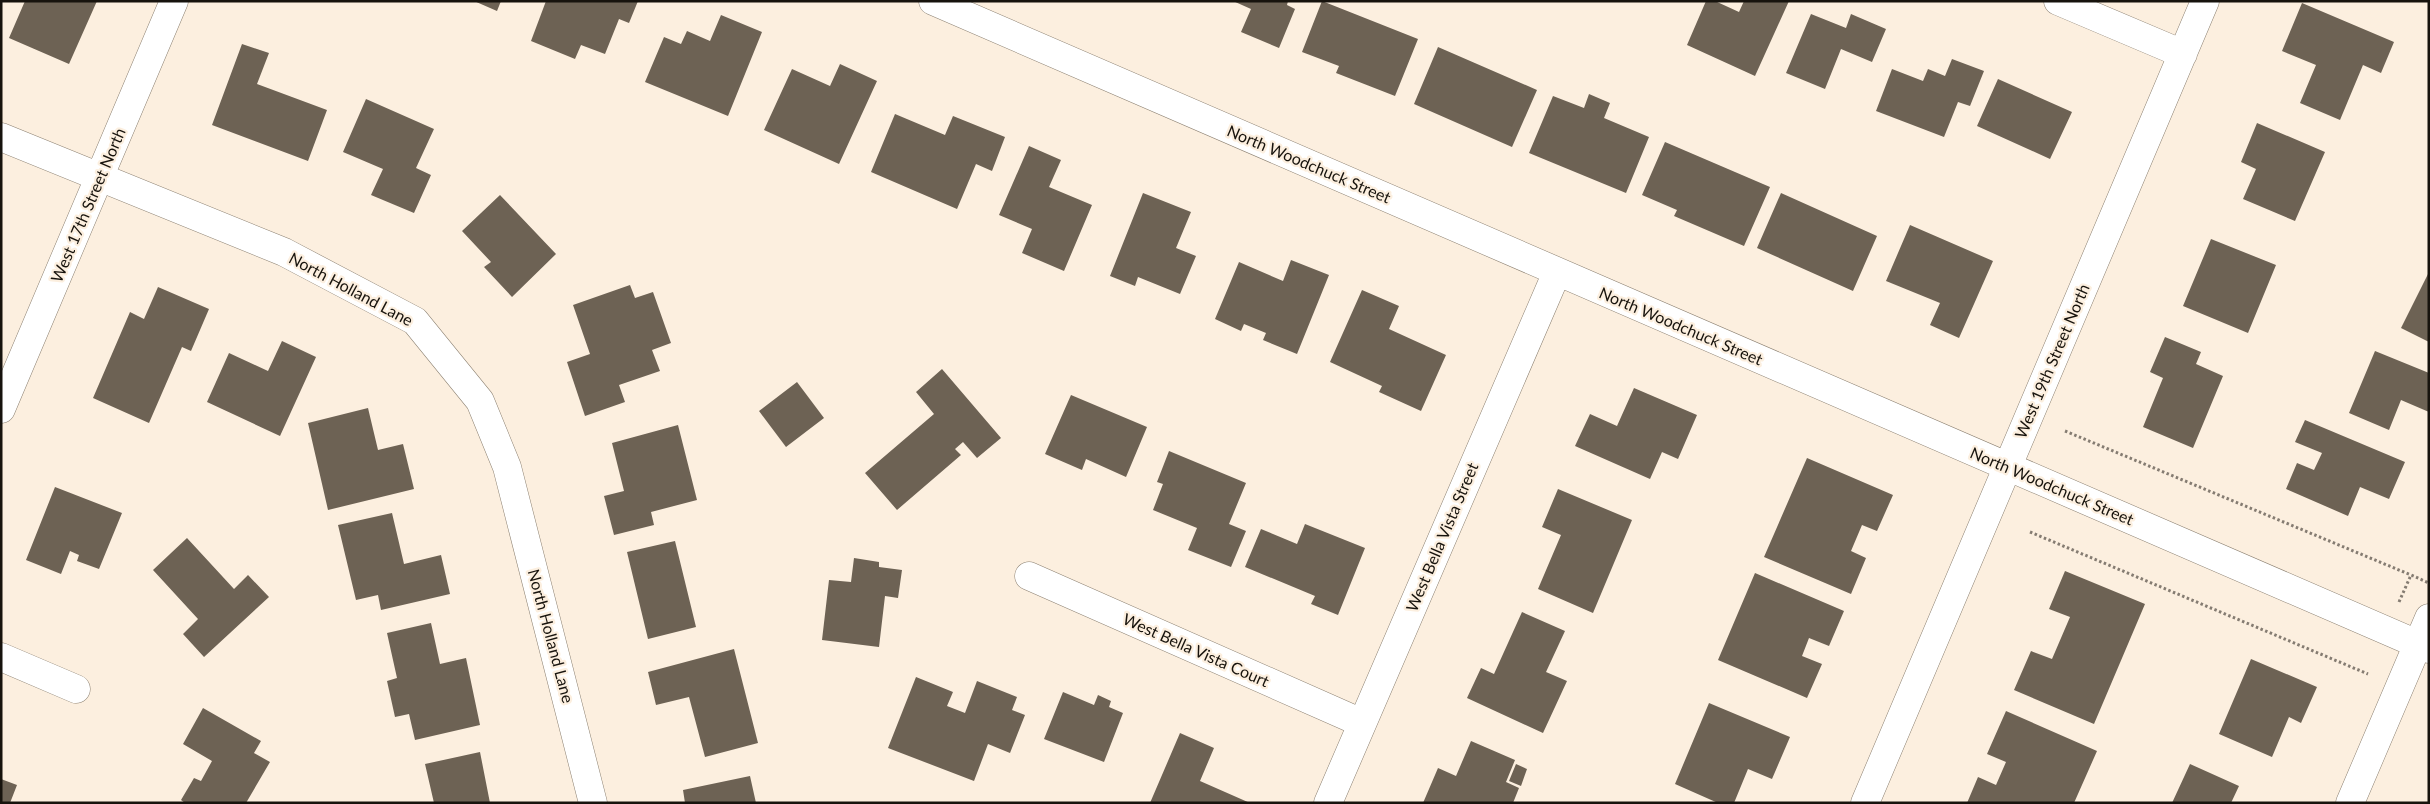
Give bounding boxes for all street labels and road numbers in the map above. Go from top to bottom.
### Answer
street label: North Woodchuck Street [1225,120,1394,207]
street label: West 17th Street North [46,125,129,285]
street label: North Holland Lane [286,248,416,329]
street label: West 19th Street North [2010,281,2093,441]
street label: North Woodchuck Street [1597,282,1766,369]
street label: North Woodchuck Street [1968,442,2137,529]
street label: West Bella Vista Street [1402,459,1482,614]
street label: North Holland Lane [524,567,578,705]
street label: West Bella Vista Court [1120,609,1272,690]

